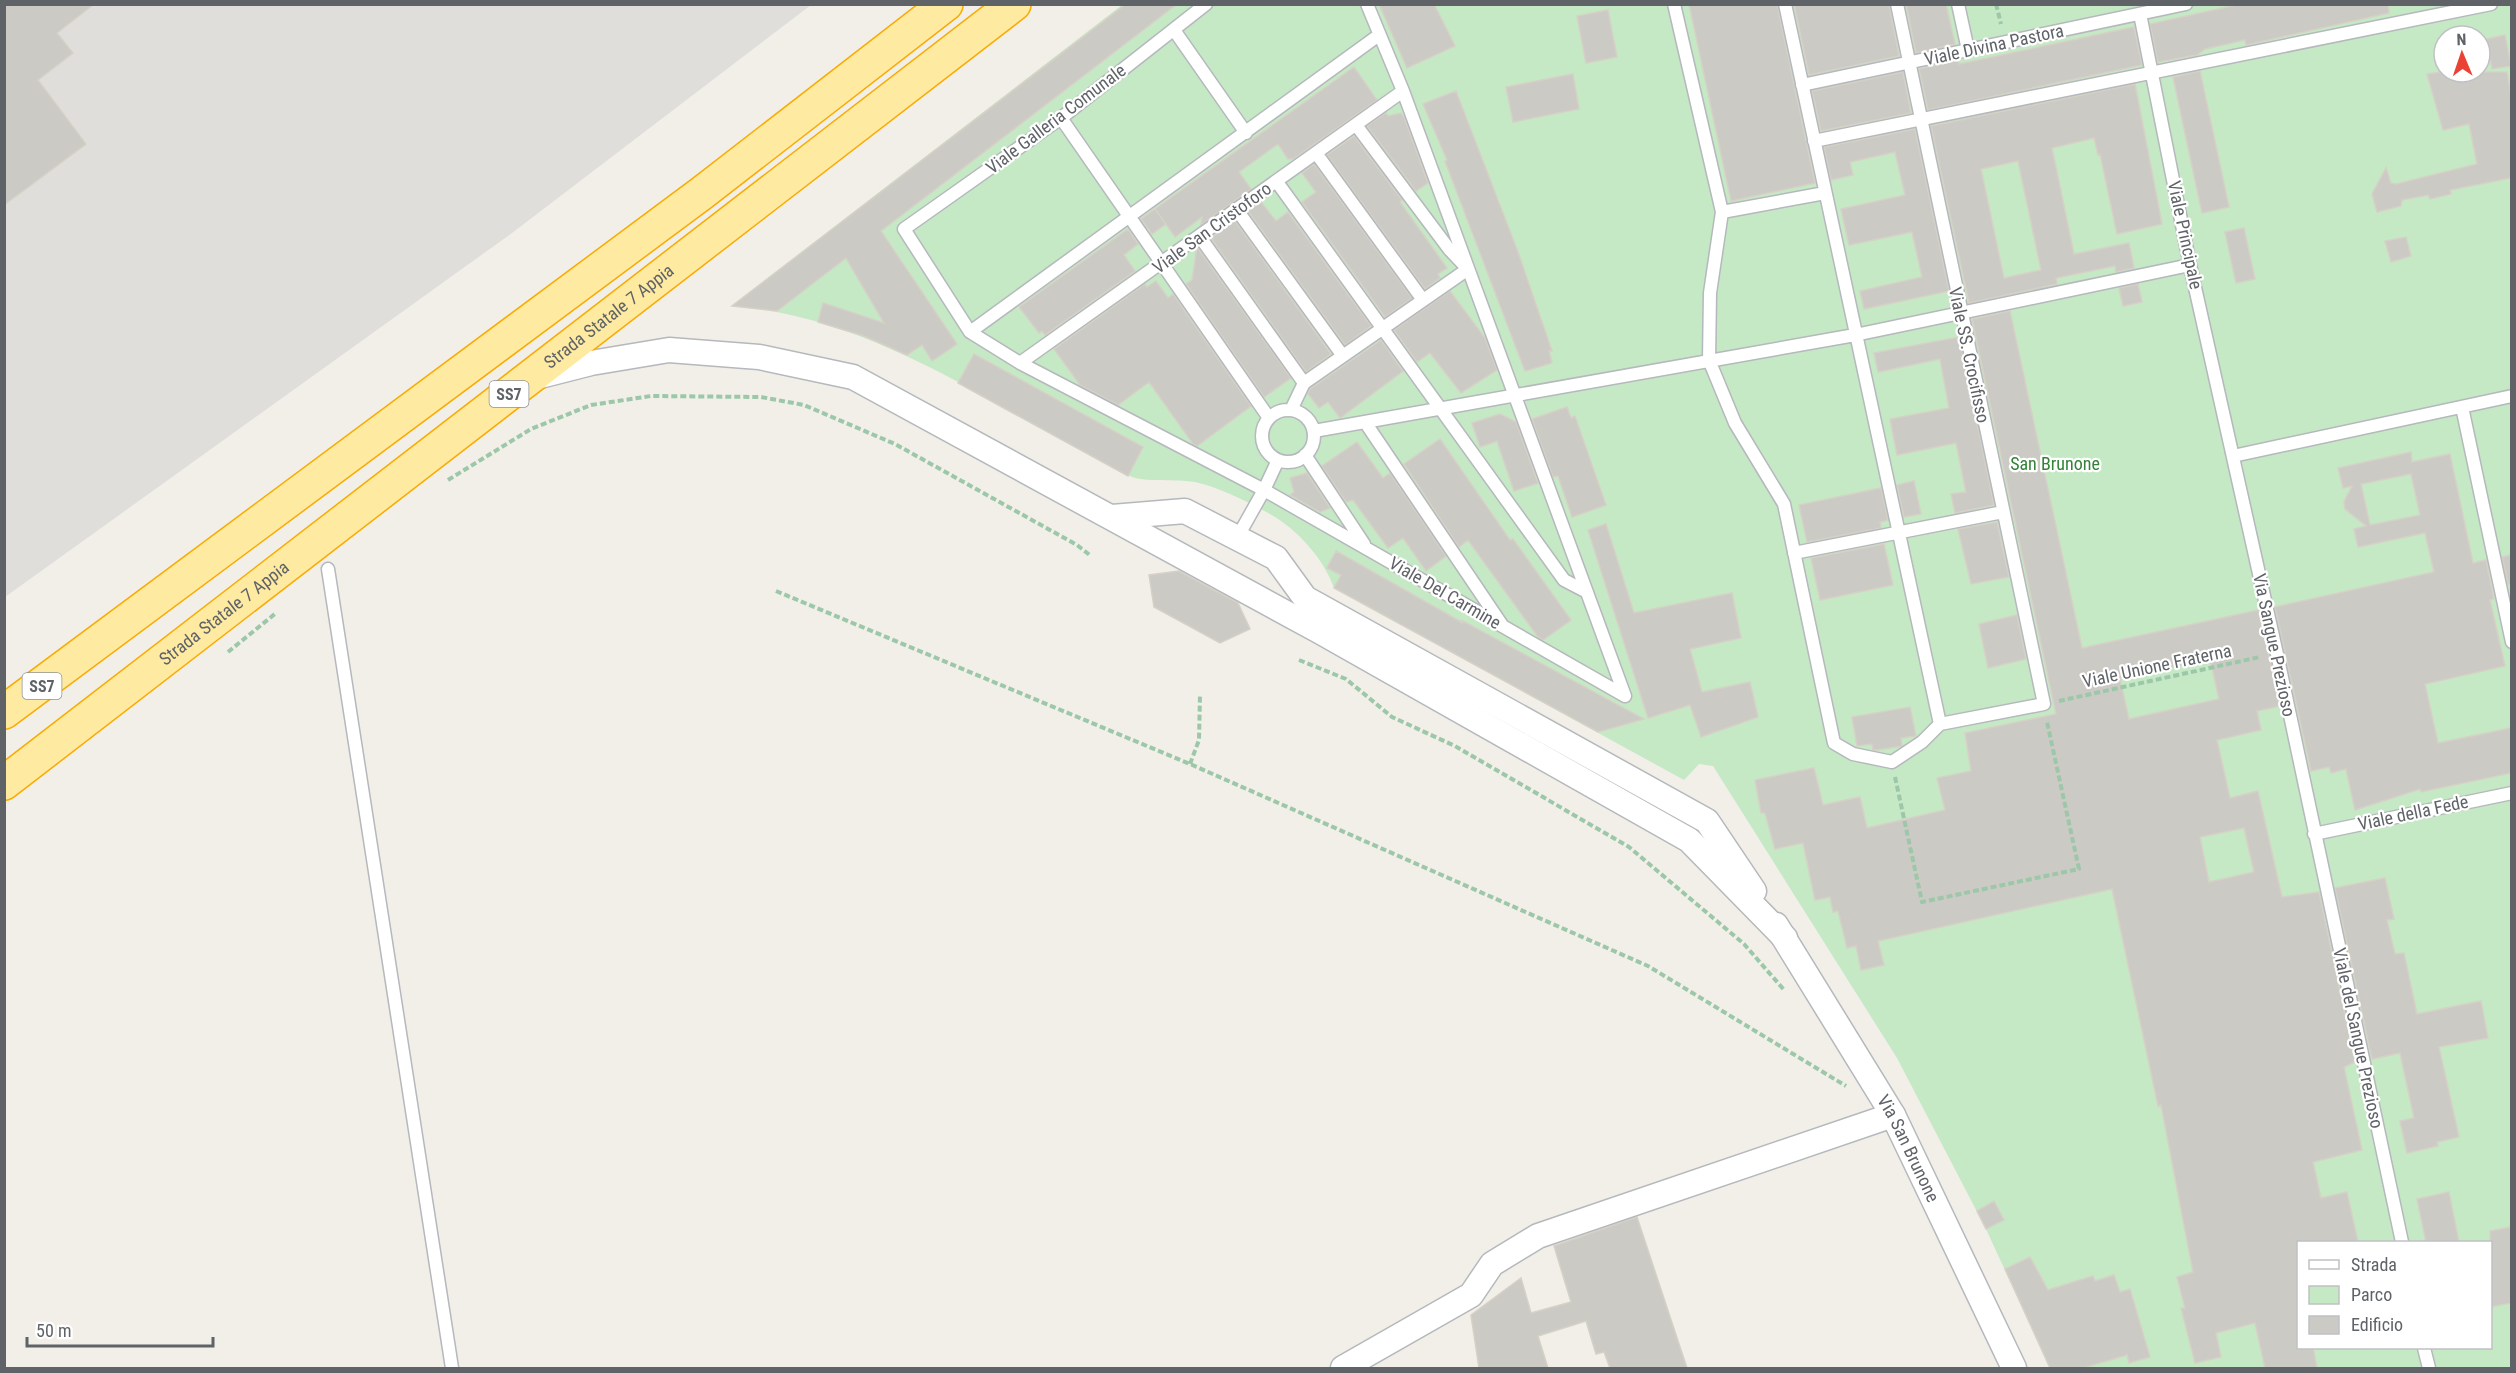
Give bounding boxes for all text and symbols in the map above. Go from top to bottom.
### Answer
street label: Viale Divina Pastora [1922,19,2065,70]
north arrow [2432,24,2492,84]
text: N [2456,30,2467,49]
street label: Viale Galleria Comunale [982,59,1130,178]
street label: Viale San Cristoforo [1148,177,1275,278]
street label: Viale Principale [2164,179,2207,291]
street label: Strada Statale 7 Appia [540,259,678,373]
street label: Viale SS. Crocifisso [1945,285,1994,425]
road number: SS7 [490,381,528,407]
park label: San Brunone [2010,453,2100,474]
street label: Viale Del Carmine [1386,552,1505,633]
street label: Strada Statale 7 Appia [155,556,293,669]
street label: Via Sangue Prezioso [2249,571,2300,718]
street label: Viale Unione Fraterna [2081,639,2233,692]
road number: SS7 [22,673,62,699]
street label: Viale della Fede [2356,791,2470,834]
street label: Viale del Sangue Prezioso [2329,946,2388,1130]
street label: Via San Brunone [1873,1091,1944,1205]
legend [2297,1241,2492,1349]
text: Strada [2351,1254,2397,1275]
text: Parco [2351,1284,2392,1305]
scale bar [27,1310,213,1348]
text: Edificio [2351,1314,2403,1335]
text: 50 m [36,1320,71,1341]

